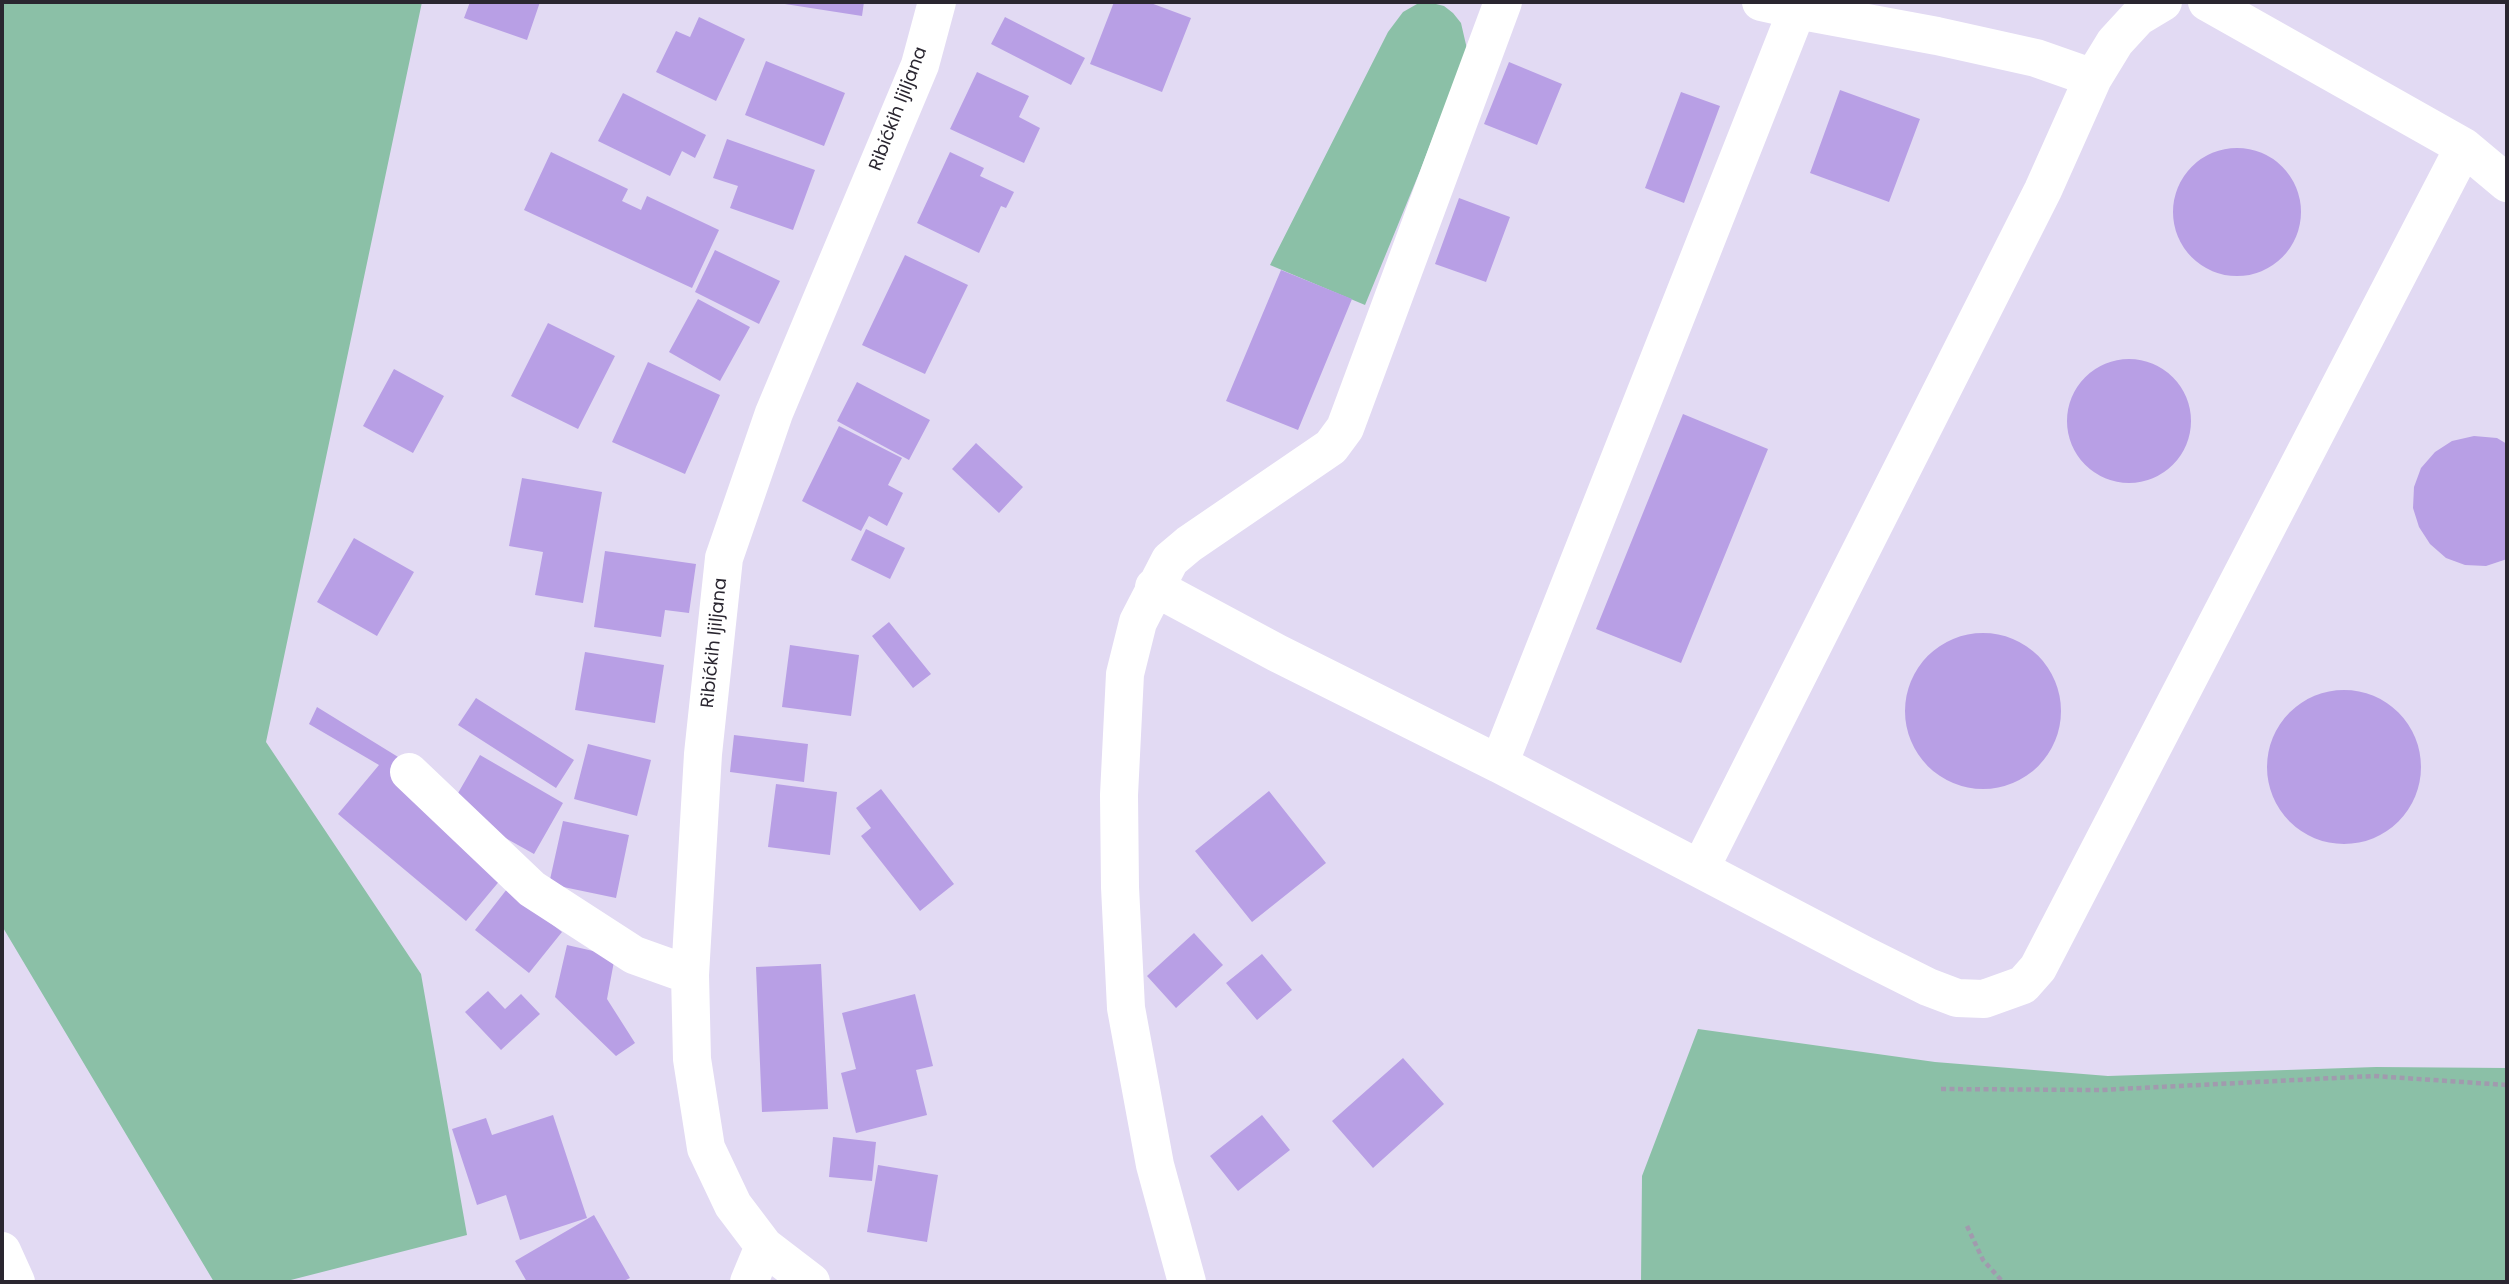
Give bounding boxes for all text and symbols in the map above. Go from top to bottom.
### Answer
street label: Ribićkih ljiljana [865,44,933,174]
street label: Ribićkih ljiljana [697,577,733,709]

